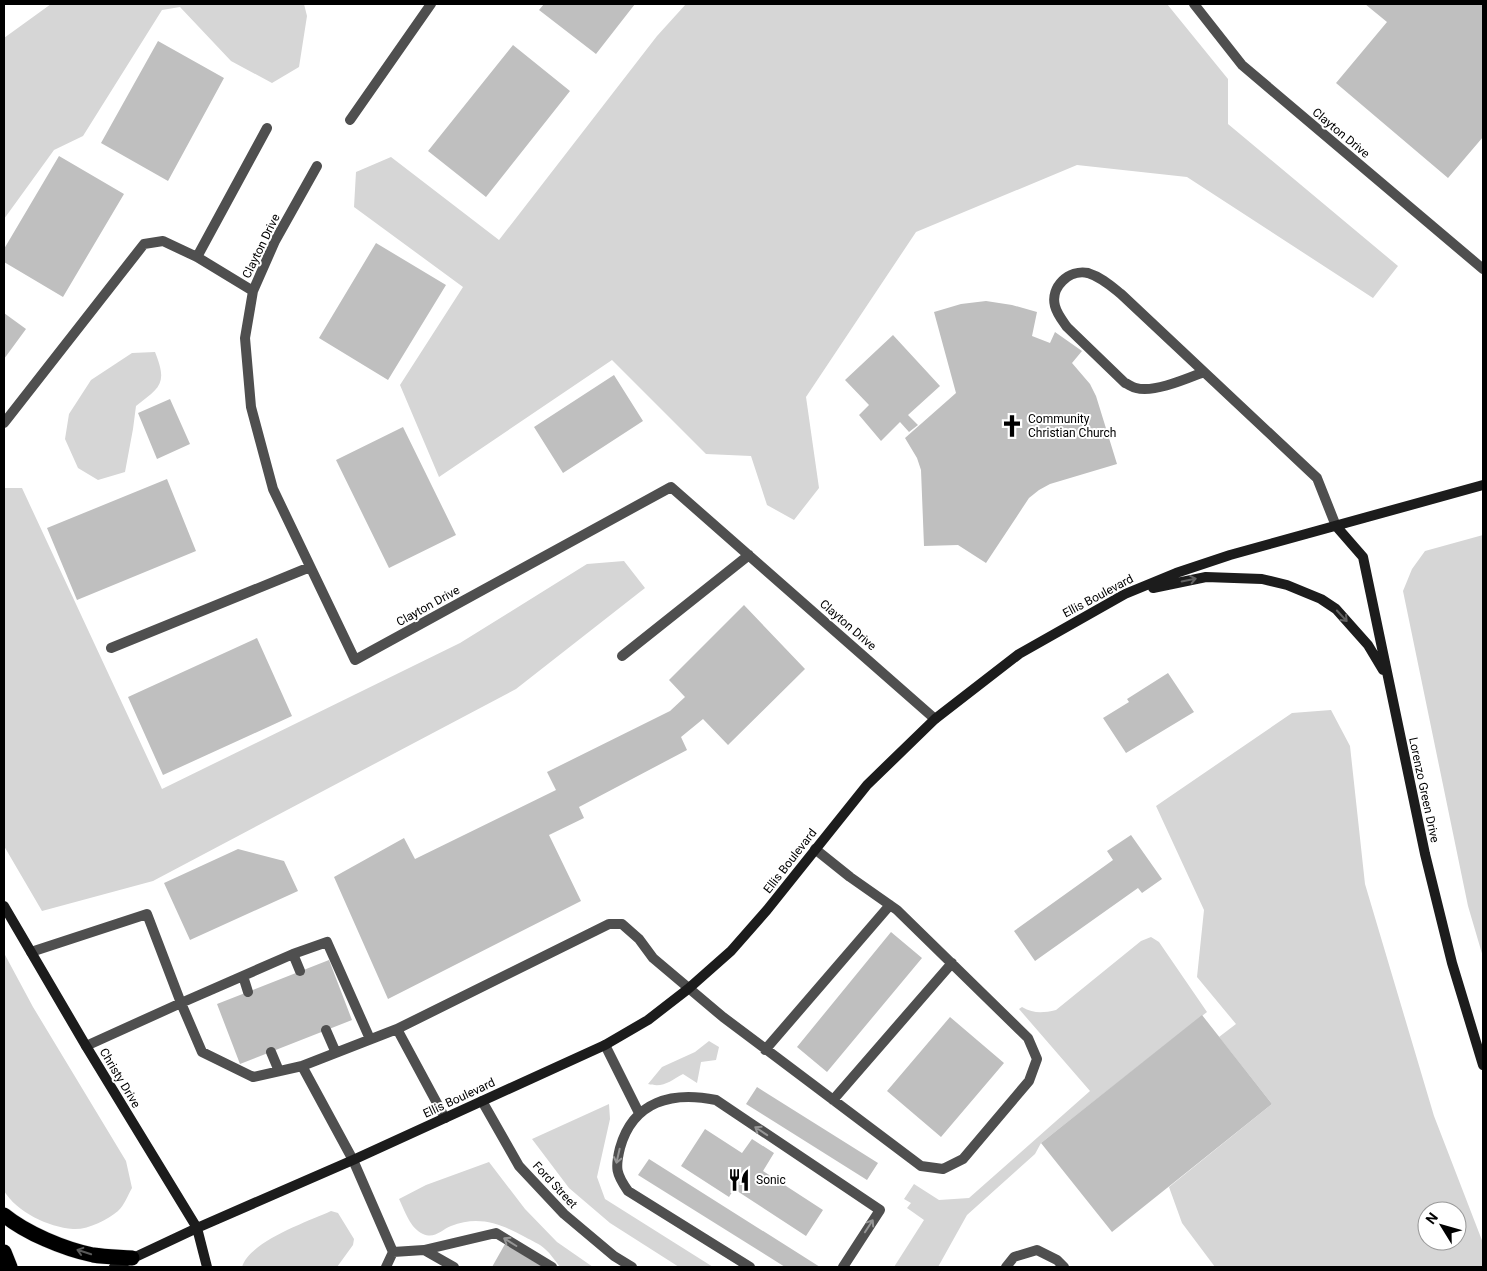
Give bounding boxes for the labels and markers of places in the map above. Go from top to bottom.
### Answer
place label: Community Christian Church [1028,412,1116,440]
church icon: Community Christian Church [999,413,1025,439]
restaurant icon: Sonic [726,1167,752,1193]
place label: Sonic [756,1173,786,1187]

